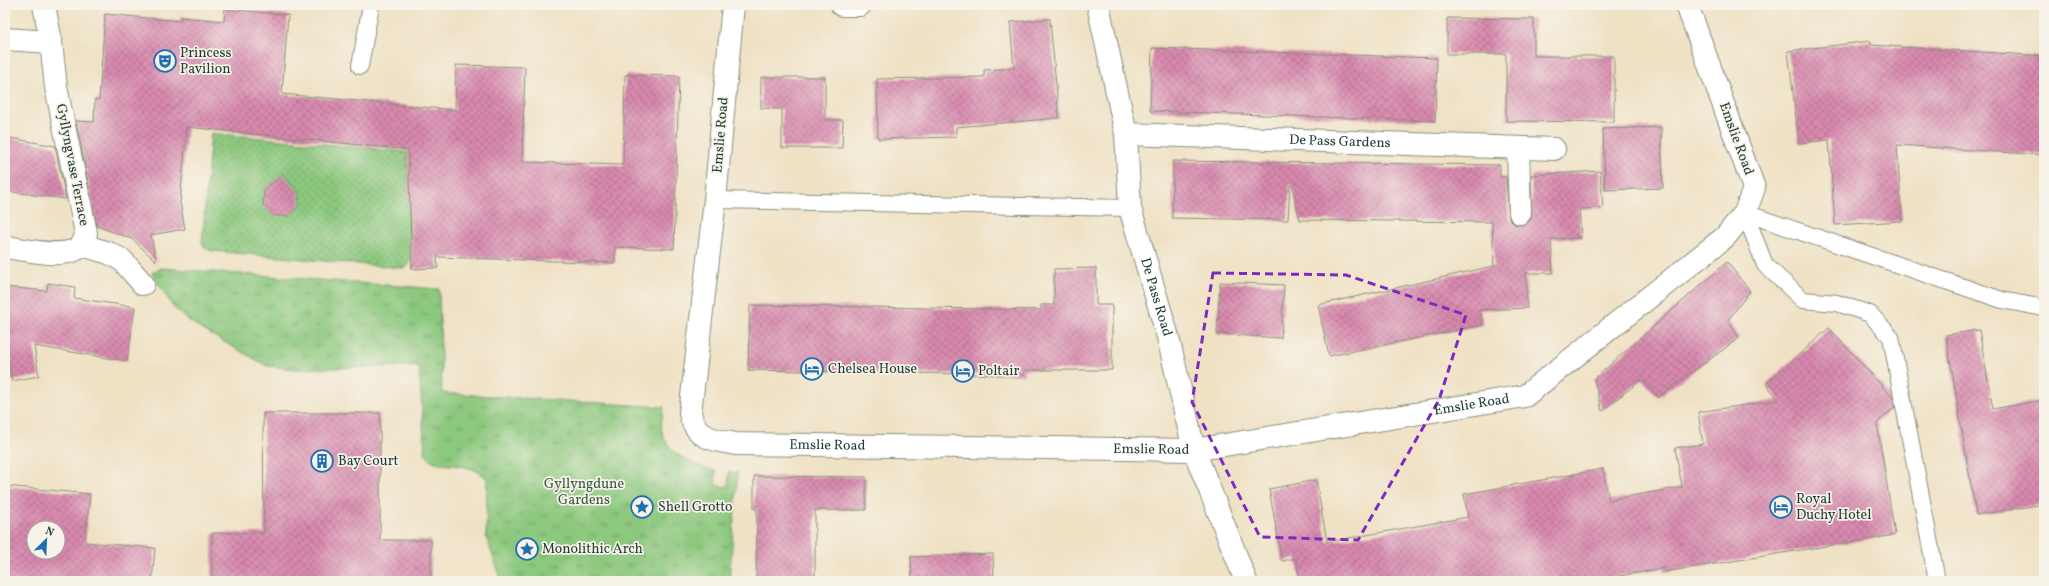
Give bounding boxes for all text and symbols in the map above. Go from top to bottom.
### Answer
place label: Princess Pavilion [180,44,231,79]
theatre icon: Princess Pavilion [152,48,178,74]
street label: Emslie Road [708,96,734,174]
street label: Emslie Road [1714,100,1758,178]
street label: Gyllyngvase Terrace [51,102,93,228]
street label: De Pass Gardens [1289,130,1391,153]
street label: De Pass Road [1136,255,1177,339]
hotel icon: Chelsea House [799,356,825,382]
hotel icon: Poltair [950,358,976,384]
place label: Chelsea House [828,360,918,379]
place label: Poltair [978,362,1019,381]
street label: Emslie Road [1432,389,1511,420]
street label: Emslie Road [789,435,866,455]
street label: Emslie Road [1113,439,1190,459]
building icon: Bay Court [309,448,335,474]
place label: Bay Court [338,452,399,471]
park label: Gyllyngdune Gardens [544,475,624,510]
place label: Royal Duchy Hotel [1796,490,1871,525]
place icon: Shell Grotto [629,494,655,520]
hotel icon: Royal Duchy Hotel [1768,494,1794,520]
place label: Shell Grotto [658,498,732,517]
north arrow [26,520,66,560]
text: N [43,524,56,541]
place icon: Monolithic Arch [514,536,540,562]
place label: Monolithic Arch [542,540,643,559]

